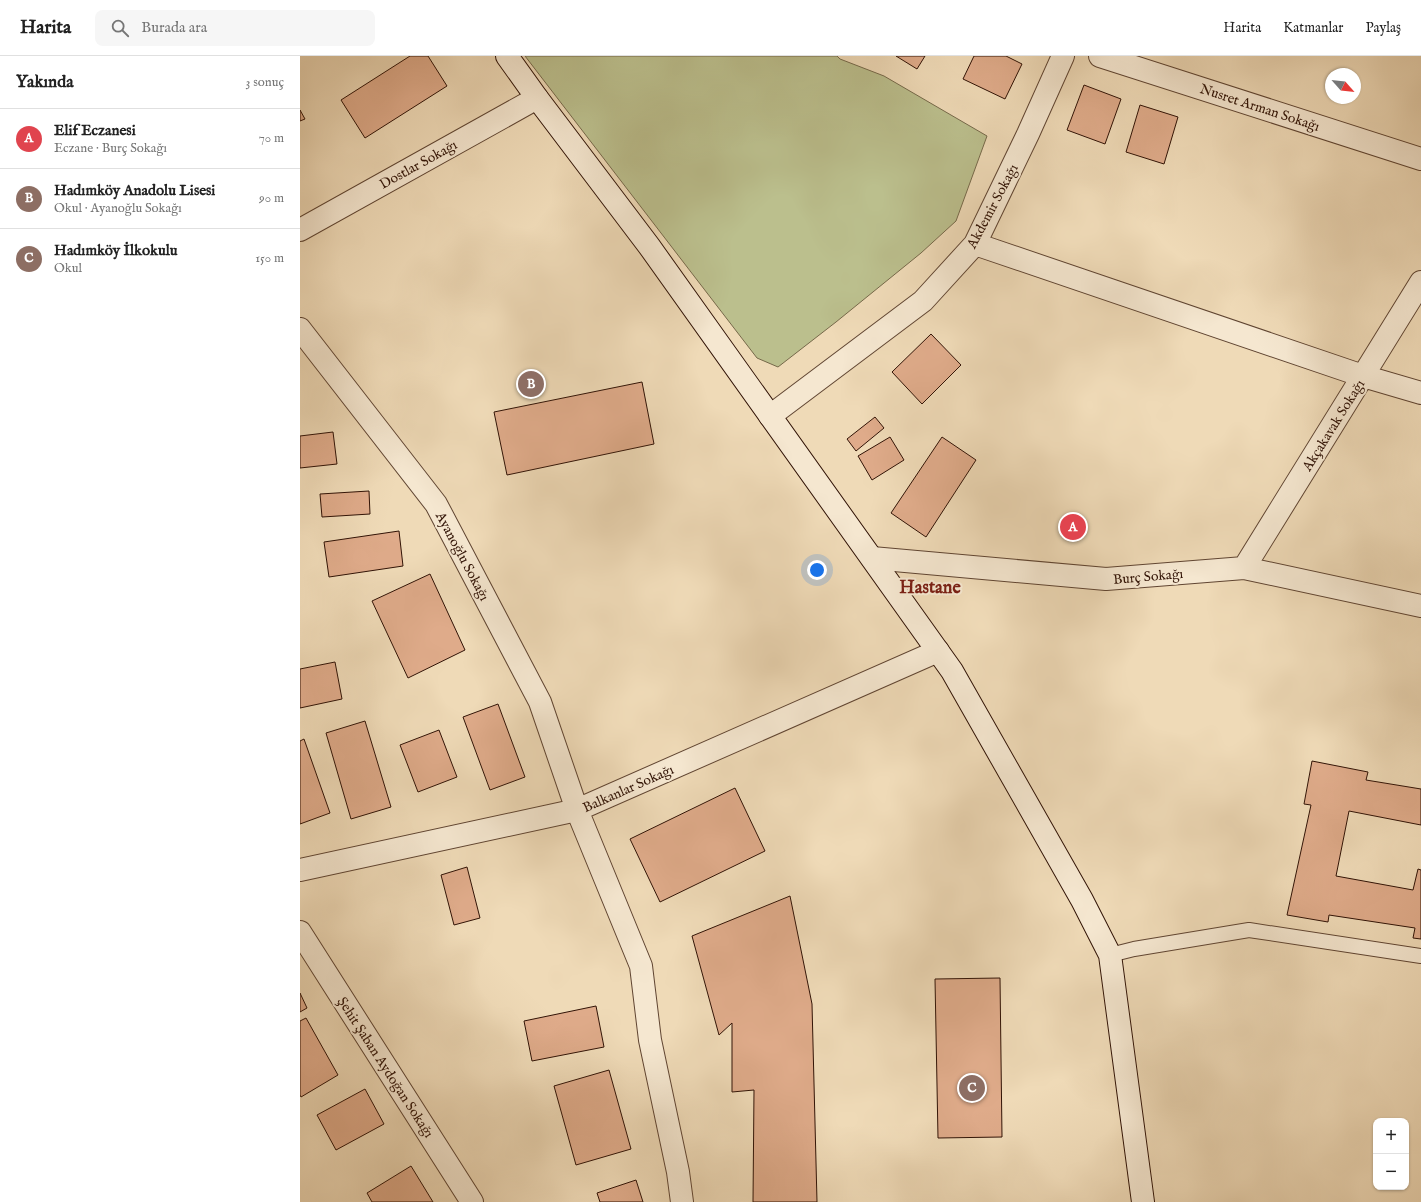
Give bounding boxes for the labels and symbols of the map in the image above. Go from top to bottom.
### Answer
north arrow [1325,68,1361,104]
street label: Nusret Arman Sokağı [1198,80,1322,136]
street label: Dostlar Sokağı [376,136,461,194]
street label: Akdemir Sokağı [963,161,1023,253]
pin: B [518,369,544,399]
street label: Akçakavak Sokağı [1298,376,1369,476]
street label: Ayanoğlu Sokağı [431,508,493,604]
pin: A [1060,512,1086,542]
your location [807,560,827,580]
street label: Burç Sokağı [1112,565,1184,589]
district label: Hastane [899,577,961,600]
street label: Balkanlar Sokağı [580,761,677,817]
street label: Şehit Şaban Aydoğan Sokağı [333,994,438,1142]
pin: C [959,1073,985,1103]

